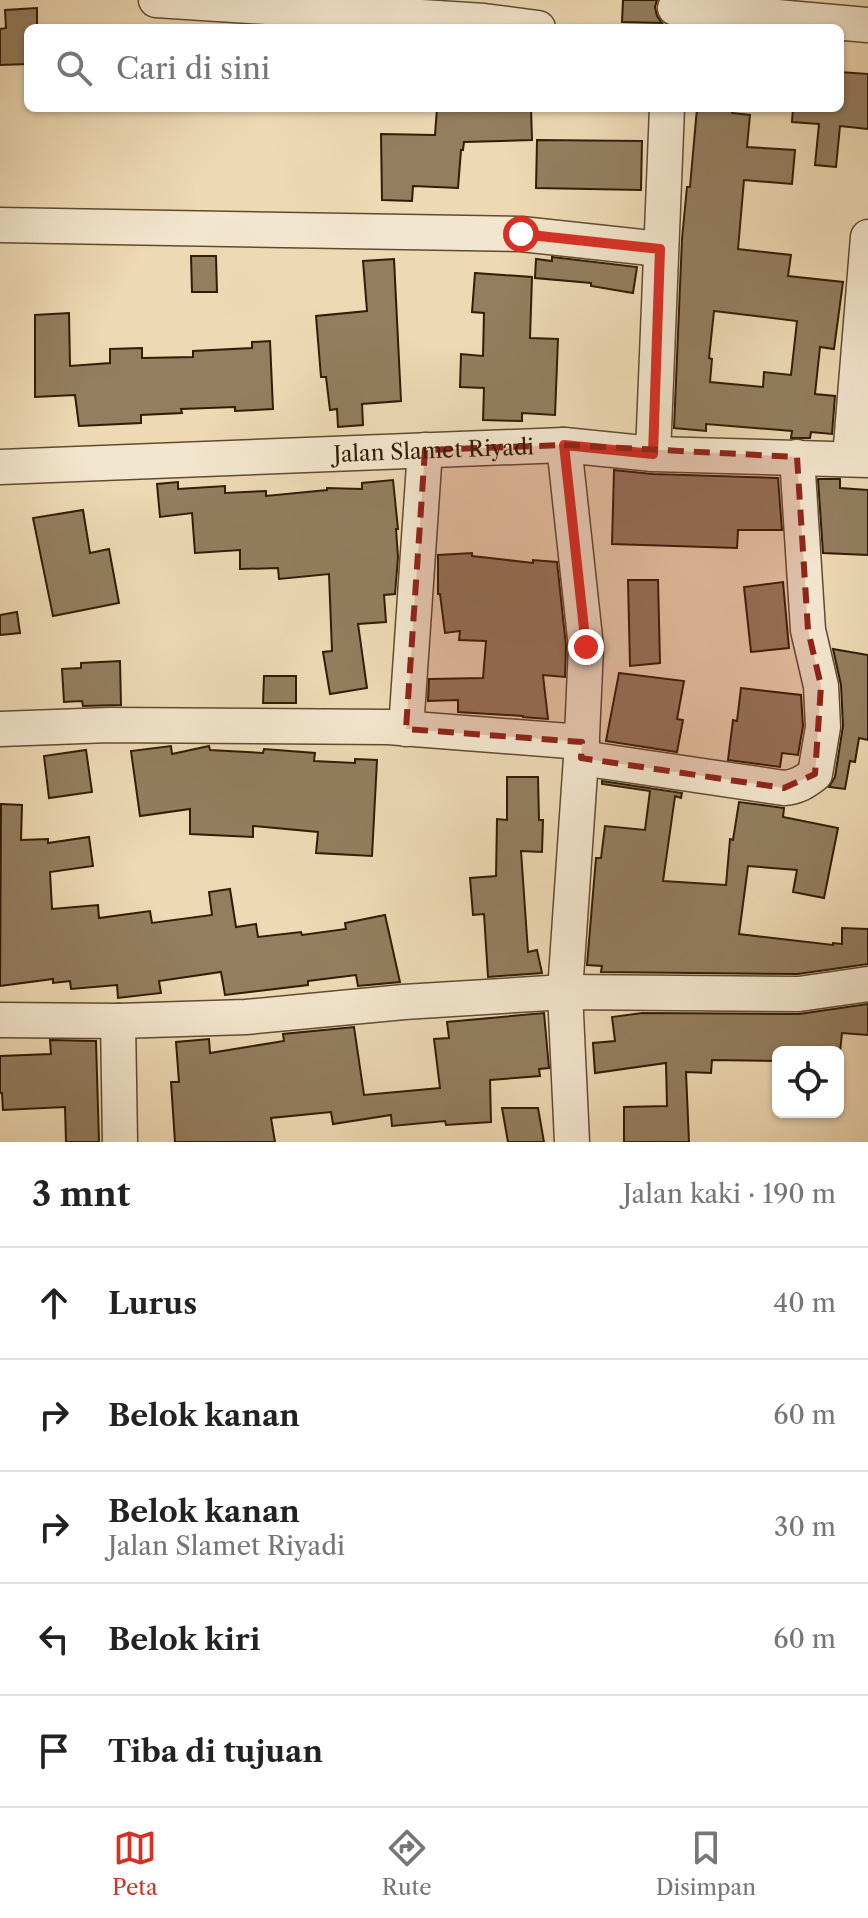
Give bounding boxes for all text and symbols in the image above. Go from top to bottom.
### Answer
search box [24,24,844,112]
icon: search [52,46,96,90]
text: Cari di sini [116,50,270,87]
route start [503,216,539,252]
street label: Jalan Slamet Riyadi [330,433,535,468]
route end [568,629,604,665]
map controls [772,1046,844,1118]
button: locate [772,1046,844,1118]
text: 3 mnt [32,1173,130,1215]
text: Jalan kaki · 190 m [623,1178,836,1210]
icon: ahead [32,1281,76,1325]
text: Lurus [108,1285,197,1322]
text: 40 m [773,1287,836,1319]
icon: right [32,1393,76,1437]
text: Belok kanan [108,1397,300,1434]
text: 60 m [773,1399,836,1431]
text: Belok kanan [108,1493,300,1530]
icon: right [32,1505,76,1549]
text: 30 m [774,1511,836,1543]
text: Jalan Slamet Riyadi [108,1530,345,1562]
icon: left [32,1617,76,1661]
text: Belok kiri [108,1621,260,1658]
text: 60 m [773,1623,836,1655]
icon: arrive [32,1729,76,1773]
text: Tiba di tujuan [108,1733,323,1770]
tab: Peta [112,1826,158,1901]
tab: Rute [382,1826,432,1901]
tab: Disimpan [656,1826,756,1901]

